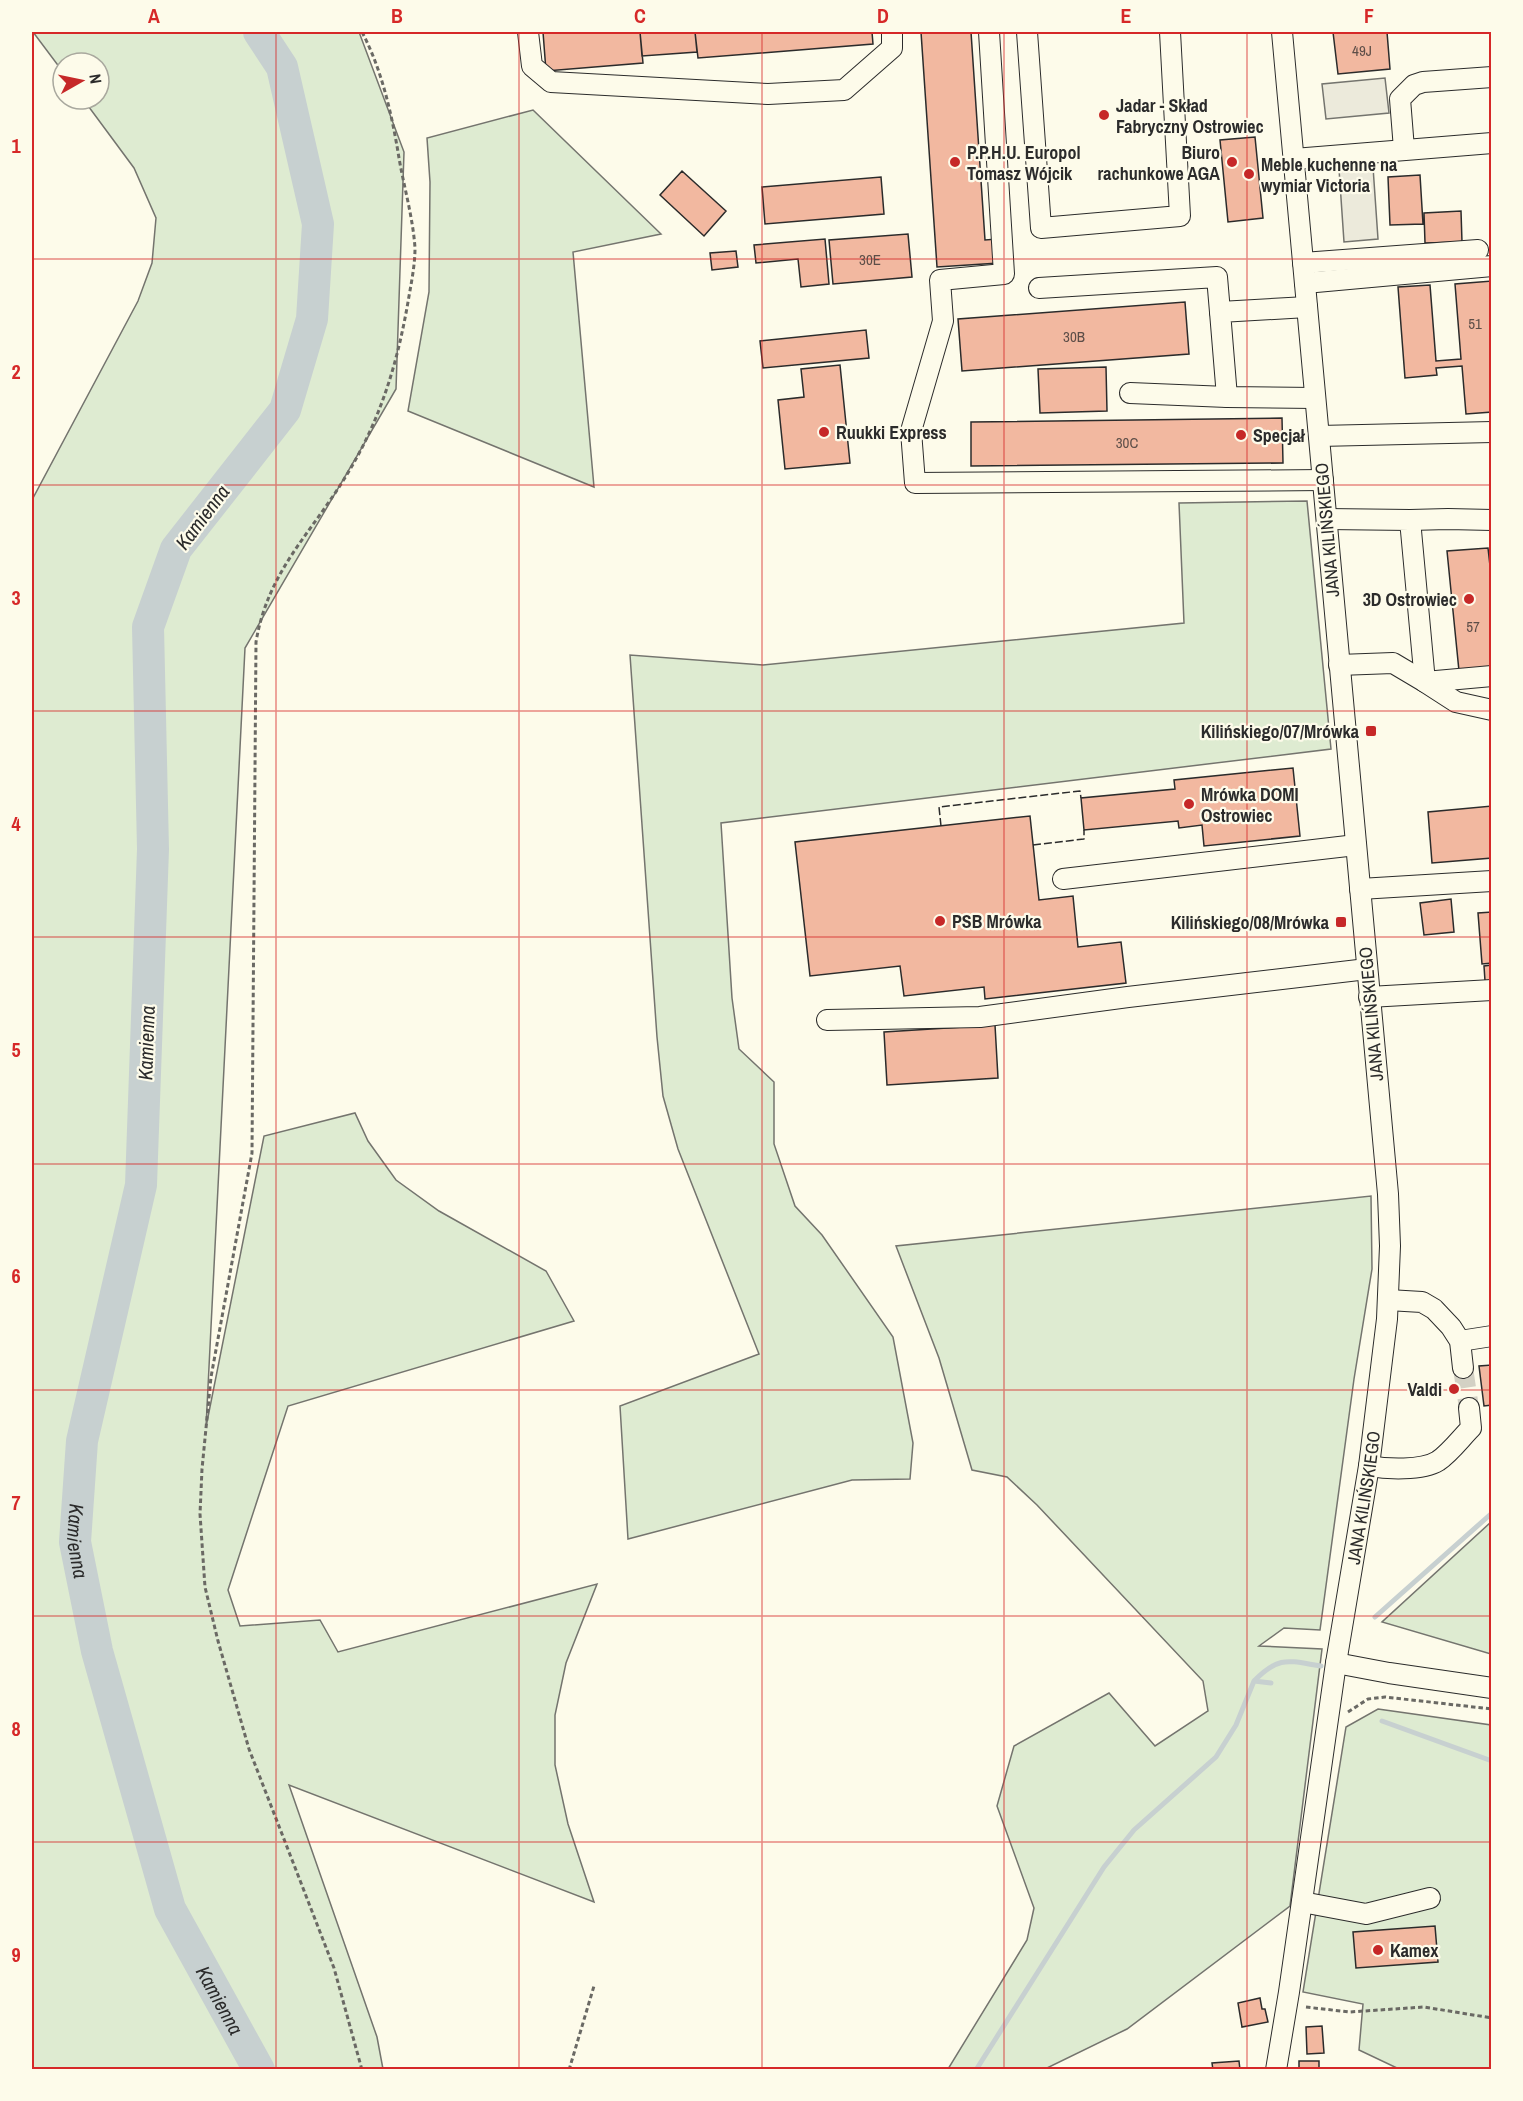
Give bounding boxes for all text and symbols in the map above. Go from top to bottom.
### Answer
text: A [148,2,160,29]
text: B [391,2,403,29]
text: C [634,2,646,29]
text: D [877,2,889,29]
text: E [1121,2,1132,29]
text: F [1364,2,1374,29]
house number: 49J [1352,40,1372,61]
north arrow [51,51,111,111]
text: N [84,72,107,85]
place label: Jadar - Skład Fabryczny Ostrowiec [1116,93,1264,139]
marker: Jadar - Skład Fabryczny Ostrowiec [1097,108,1111,122]
text: 1 [11,132,21,159]
place label: P.P.H.U. Europol Tomasz Wójcik [967,140,1081,186]
place label: Biuro rachunkowe AGA [1098,140,1220,186]
place label: Meble kuchenne na wymiar Victoria [1261,152,1398,198]
marker: P.P.H.U. Europol Tomasz Wójcik [948,155,962,169]
marker: Biuro rachunkowe AGA [1225,155,1239,169]
marker: Meble kuchenne na wymiar Victoria [1242,167,1256,181]
house number: 30E [859,249,881,270]
house number: 51 [1468,313,1482,334]
house number: 30B [1063,326,1085,347]
text: 2 [11,358,21,385]
place label: Ruukki Express [836,420,947,445]
place label: Specjał [1253,423,1306,448]
marker: Ruukki Express [817,425,831,439]
marker: Specjał [1234,428,1248,442]
house number: 30C [1116,432,1138,453]
street label: JANA KILIŃSKIEGO [1309,462,1345,598]
water label: Kamienna [169,479,235,555]
text: 3 [11,584,21,611]
place label: 3D Ostrowiec [1363,587,1457,612]
marker: 3D Ostrowiec [1462,592,1476,606]
house number: 57 [1466,616,1480,637]
place label: Kilińskiego/07/Mrówka [1201,719,1360,744]
marker: Kilińskiego/07/Mrówka [1364,724,1378,738]
place label: Mrówka DOMI Ostrowiec [1201,782,1299,828]
marker: Mrówka DOMI Ostrowiec [1182,797,1196,811]
text: 4 [11,810,21,837]
place label: PSB Mrówka [952,909,1042,934]
place label: Kilińskiego/08/Mrówka [1171,910,1330,935]
marker: PSB Mrówka [933,914,947,928]
marker: Kilińskiego/08/Mrówka [1334,915,1348,929]
street label: JANA KILIŃSKIEGO [1353,946,1389,1082]
water label: Kamienna [131,1005,161,1081]
text: 5 [11,1036,21,1063]
text: 6 [11,1262,21,1289]
place label: Valdi [1408,1377,1442,1402]
marker: Valdi [1447,1382,1461,1396]
street label: JANA KILIŃSKIEGO [1340,1430,1386,1566]
text: 7 [11,1489,21,1516]
water label: Kamienna [61,1503,95,1581]
text: 8 [11,1715,21,1742]
place label: Kamex [1390,1938,1439,1963]
text: 9 [11,1941,21,1968]
marker: Kamex [1371,1943,1385,1957]
water label: Kamienna [190,1961,250,2039]

